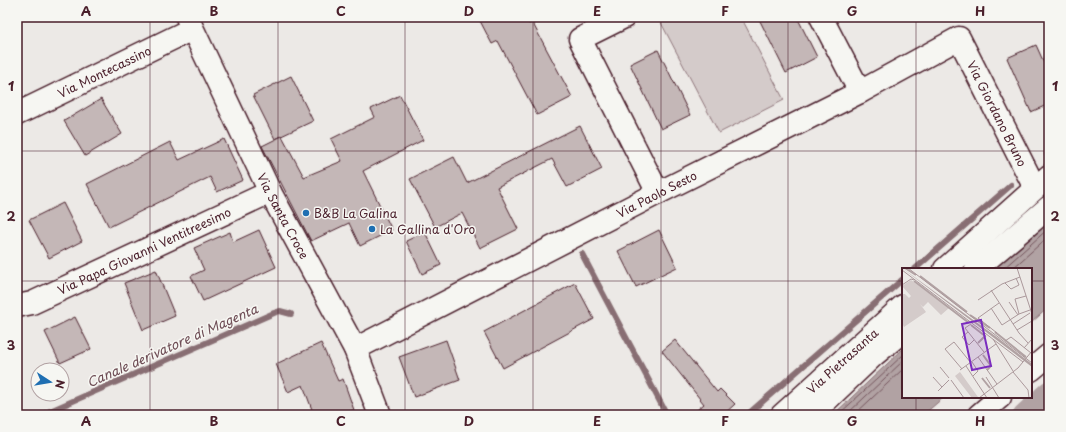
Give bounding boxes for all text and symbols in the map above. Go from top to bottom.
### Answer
text: A [81,1,91,20]
text: B [210,1,219,20]
text: C [336,1,346,20]
text: D [464,1,474,20]
text: E [593,1,601,20]
text: F [721,1,729,20]
text: G [847,1,857,20]
text: H [975,1,985,20]
street label: Via Montecassino [54,41,154,102]
street label: Via Giordano Bruno [963,57,1032,170]
text: 1 [8,76,14,95]
text: 1 [1052,76,1058,95]
street label: Via Paolo Sesto [613,166,700,222]
street label: Via Santa Croce [253,170,314,262]
street label: Via Papa Giovanni Ventitreesimo [54,202,234,299]
place label: B&B La Galina [314,204,398,222]
text: 2 [6,206,16,225]
text: 2 [1050,206,1060,225]
marker: B&B La Galina [301,208,311,218]
place label: La Gallina d'Oro [380,220,475,238]
marker: La Gallina d'Oro [367,224,377,234]
inset map [902,268,1032,398]
water label: Canale derivatore di Magenta [83,298,261,391]
street label: Via Pietrasanta [802,323,882,398]
text: 3 [7,335,16,354]
text: 3 [1051,335,1060,354]
north arrow [30,362,70,402]
text: N [51,378,69,390]
text: A [81,411,91,430]
text: B [210,411,219,430]
text: C [336,411,346,430]
text: D [464,411,474,430]
text: E [593,411,601,430]
text: F [721,411,729,430]
text: G [847,411,857,430]
text: H [975,411,985,430]

